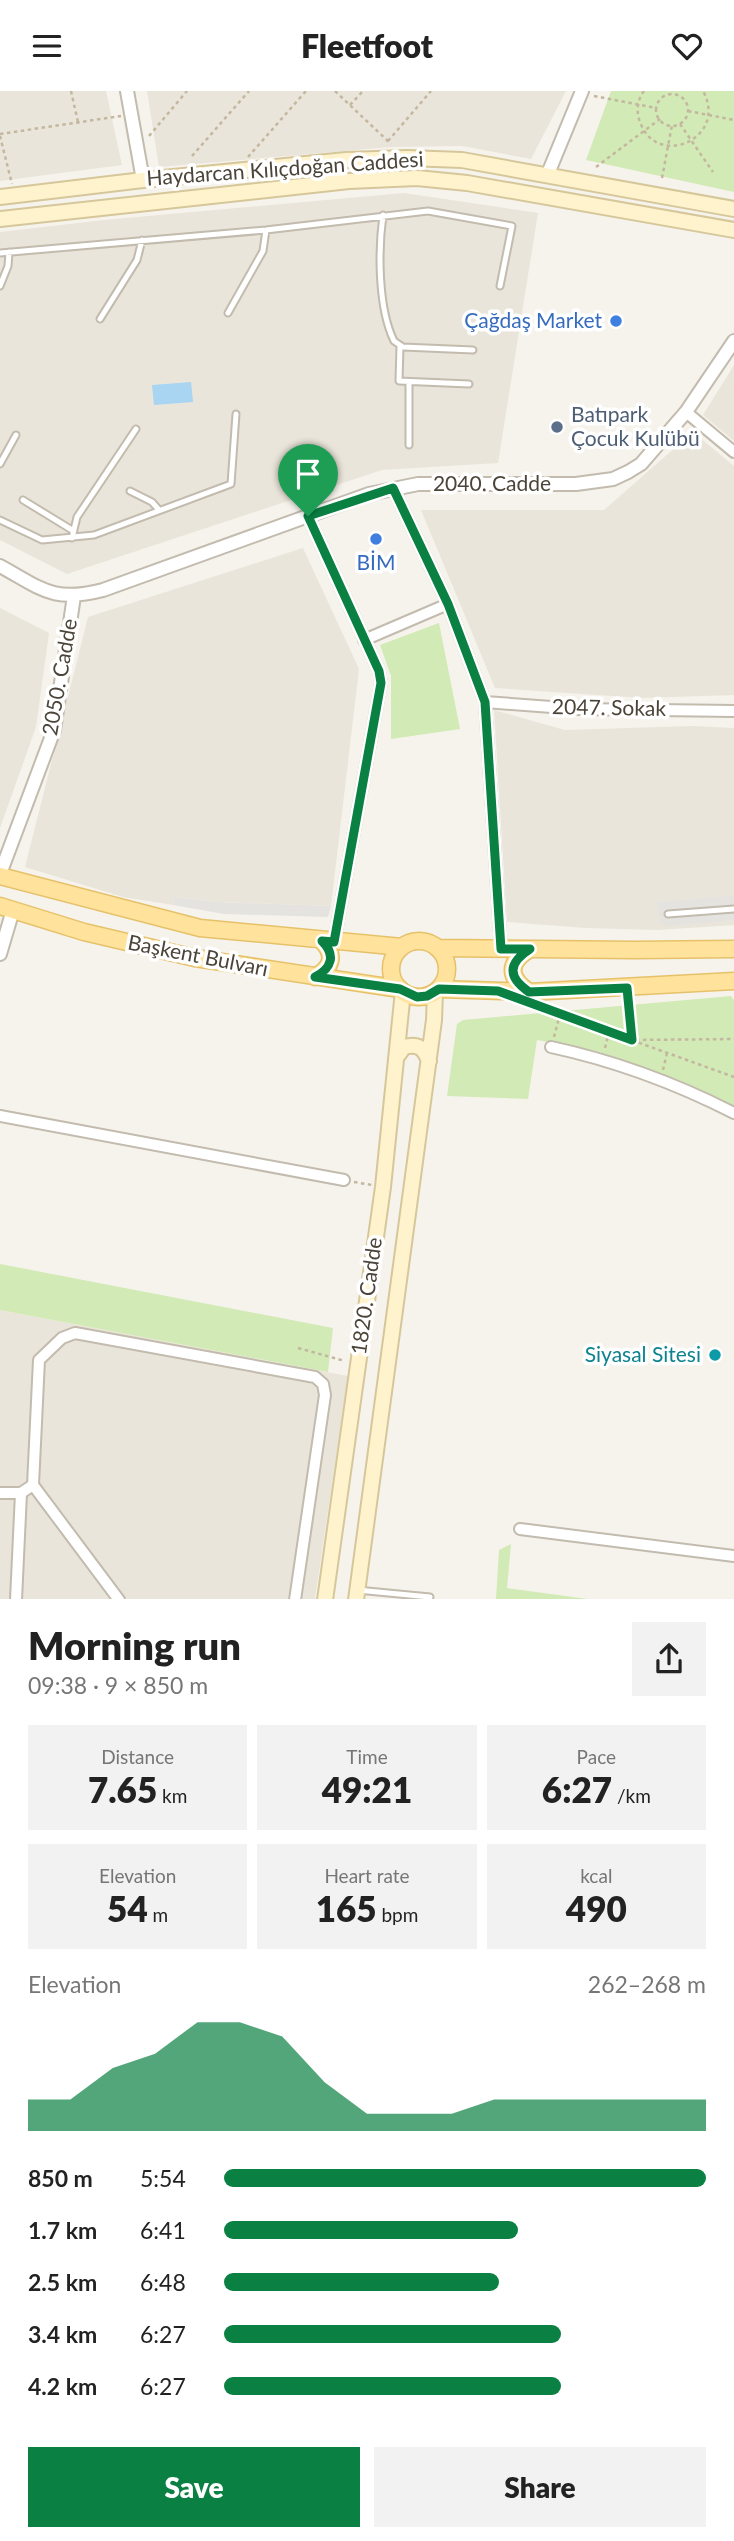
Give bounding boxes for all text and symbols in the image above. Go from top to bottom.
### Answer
text: Fleetfoot [301,26,433,65]
icon: menu [28,27,66,65]
icon: heart [668,27,706,65]
street label: Haydarcan Kılıçdoğan Caddesi [146,145,424,190]
place label: Çağdaş Market [464,307,602,332]
marker: Çağdaş Market [608,313,624,329]
place label: Batıpark Çocuk Kulübü [571,401,700,450]
marker: Batıpark Çocuk Kulübü [549,419,565,435]
pin [278,444,338,516]
icon: arrive [289,455,327,493]
street label: 2040. Cadde [433,470,551,495]
marker: BİM [368,531,384,547]
place label: BİM [357,549,395,574]
street label: 2050. Cadde [36,616,81,737]
street label: 2047. Sokak [552,693,667,720]
street label: Başkent Bulvarı [126,929,271,980]
street label: 1820. Cadde [345,1236,386,1356]
place label: Siyasal Sitesi [585,1341,701,1366]
marker: Siyasal Sitesi [707,1347,723,1363]
text: Morning run [28,1622,241,1668]
button: share [632,1622,706,1696]
text: 09:38 · 9 × 850 m [28,1671,208,1699]
text: Distance [101,1745,174,1768]
text: Time [346,1745,388,1768]
text: Pace [577,1745,616,1768]
text: 7.65 [88,1768,157,1810]
text: 49:21 [322,1768,412,1810]
text: 6:27 [542,1768,612,1810]
text: km [157,1784,187,1807]
text: /km [612,1784,651,1807]
text: Elevation [99,1864,176,1887]
text: Heart rate [324,1864,410,1887]
text: kcal [580,1864,612,1887]
text: 54 [107,1887,148,1929]
text: 165 [316,1887,377,1929]
text: 490 [566,1887,627,1929]
text: m [148,1903,168,1926]
text: bpm [377,1903,418,1926]
text: Elevation [28,1970,121,1998]
text: 262–268 m [588,1970,706,1998]
text: 850 m [28,2164,93,2192]
text: 5:54 [140,2164,186,2192]
text: 1.7 km [28,2216,97,2244]
text: 6:41 [140,2216,186,2244]
text: 2.5 km [28,2268,97,2296]
text: 6:48 [140,2268,186,2296]
text: 3.4 km [28,2320,97,2348]
text: 6:27 [140,2320,186,2348]
text: 4.2 km [28,2372,97,2400]
text: 6:27 [140,2372,186,2400]
button: Save [28,2447,360,2527]
button: Share [374,2447,706,2527]

